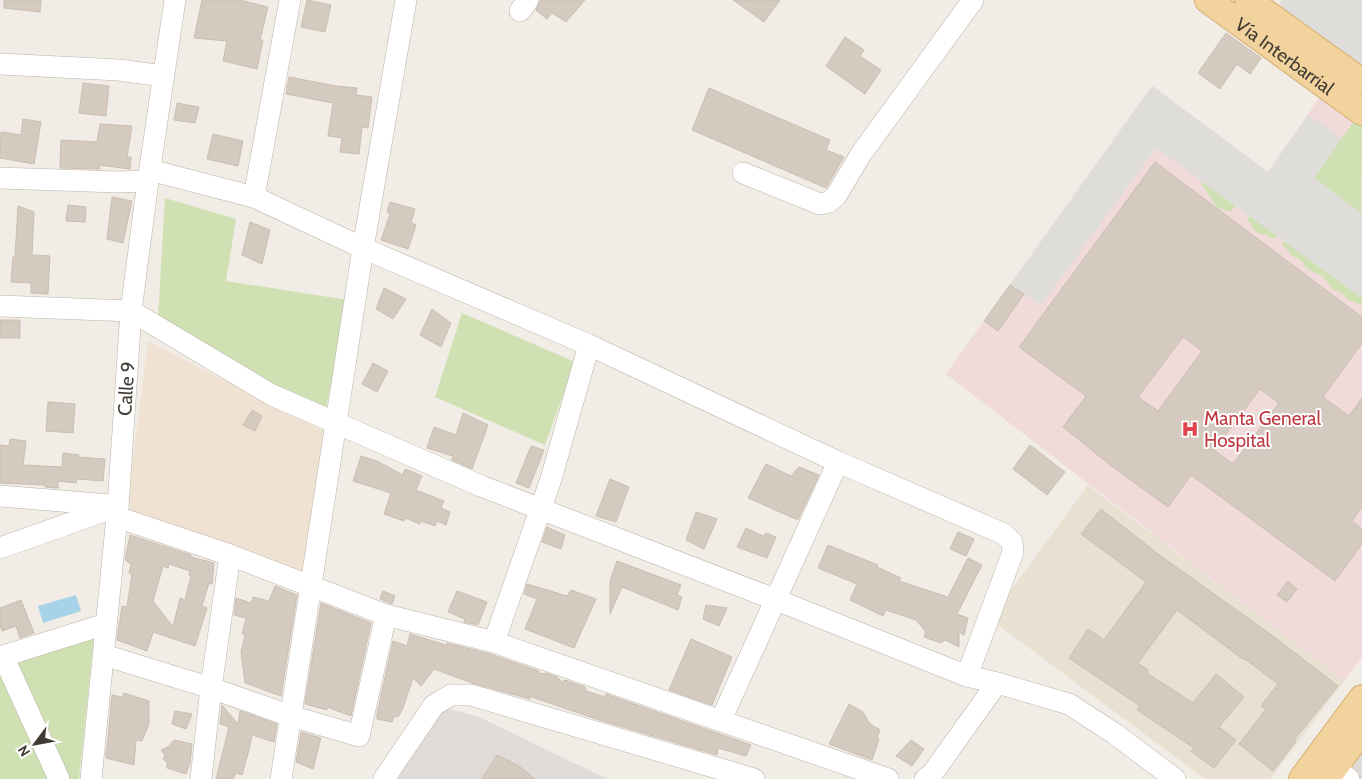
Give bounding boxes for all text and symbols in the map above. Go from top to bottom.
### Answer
street label: Vía Interbarrial [1231,13,1339,100]
street label: Calle 9 [113,361,140,417]
place label: Manta General Hospital [1204,407,1321,452]
hospital icon: Manta General Hospital [1180,419,1200,439]
north arrow [10,719,60,769]
text: N [14,742,34,760]

